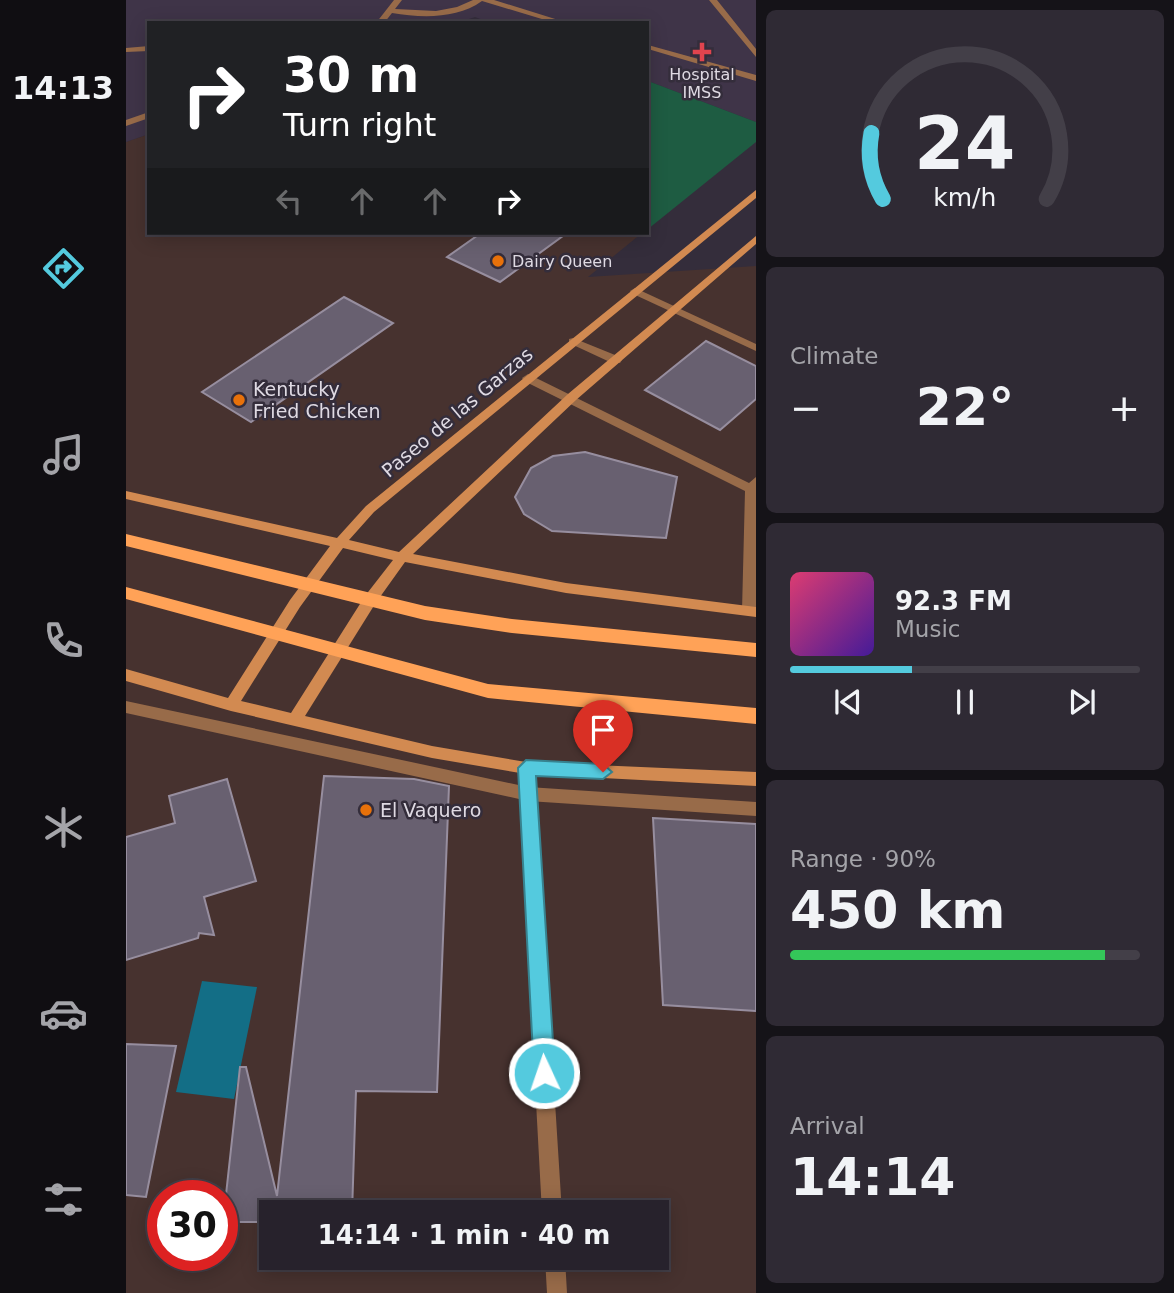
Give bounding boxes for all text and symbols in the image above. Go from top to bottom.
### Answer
marker: Hospital IMSS [692,42,712,62]
text: 30 m [283,47,419,104]
icon: right [168,49,259,140]
place label: Hospital IMSS [669,65,735,102]
text: 14:13 [12,69,114,107]
text: 24 [914,102,1016,187]
text: Turn right [283,106,436,144]
icon: left [270,182,308,220]
icon: ahead [343,182,381,220]
icon: ahead [416,182,454,220]
icon: right [489,182,527,220]
text: km/h [933,183,997,212]
icon: directions [39,244,88,293]
place label: Dairy Queen [512,252,612,271]
marker: Dairy Queen [490,253,506,269]
street label: Paseo de las Garzas [377,343,537,481]
text: Climate [790,343,879,369]
text: 22° [916,377,1014,437]
place label: Kentucky Fried Chicken [253,378,381,422]
text: − [790,386,822,430]
text: + [1108,386,1140,430]
marker: Kentucky Fried Chicken [231,392,247,408]
icon: music [39,430,88,479]
text: 92.3 FM [895,586,1012,616]
icon: phone [39,616,88,665]
text: Music [895,616,960,642]
icon: previous [829,683,867,721]
icon: pause [946,683,984,721]
icon: next [1063,683,1101,721]
pin [573,700,633,772]
icon: arrive [584,711,622,749]
place label: El Vaquero [380,799,481,821]
marker: El Vaquero [358,802,374,818]
icon: climate [39,803,88,852]
text: Range · 90% [790,846,936,872]
text: 450 km [790,880,1005,940]
icon: car [39,989,88,1038]
position arrow [507,1036,581,1110]
text: Arrival [790,1113,865,1139]
text: 14:14 [790,1147,956,1207]
icon: filters [39,1175,88,1224]
speed limit sign: 30 [147,1180,238,1271]
text: 14:14 · 1 min · 40 m [318,1220,610,1250]

